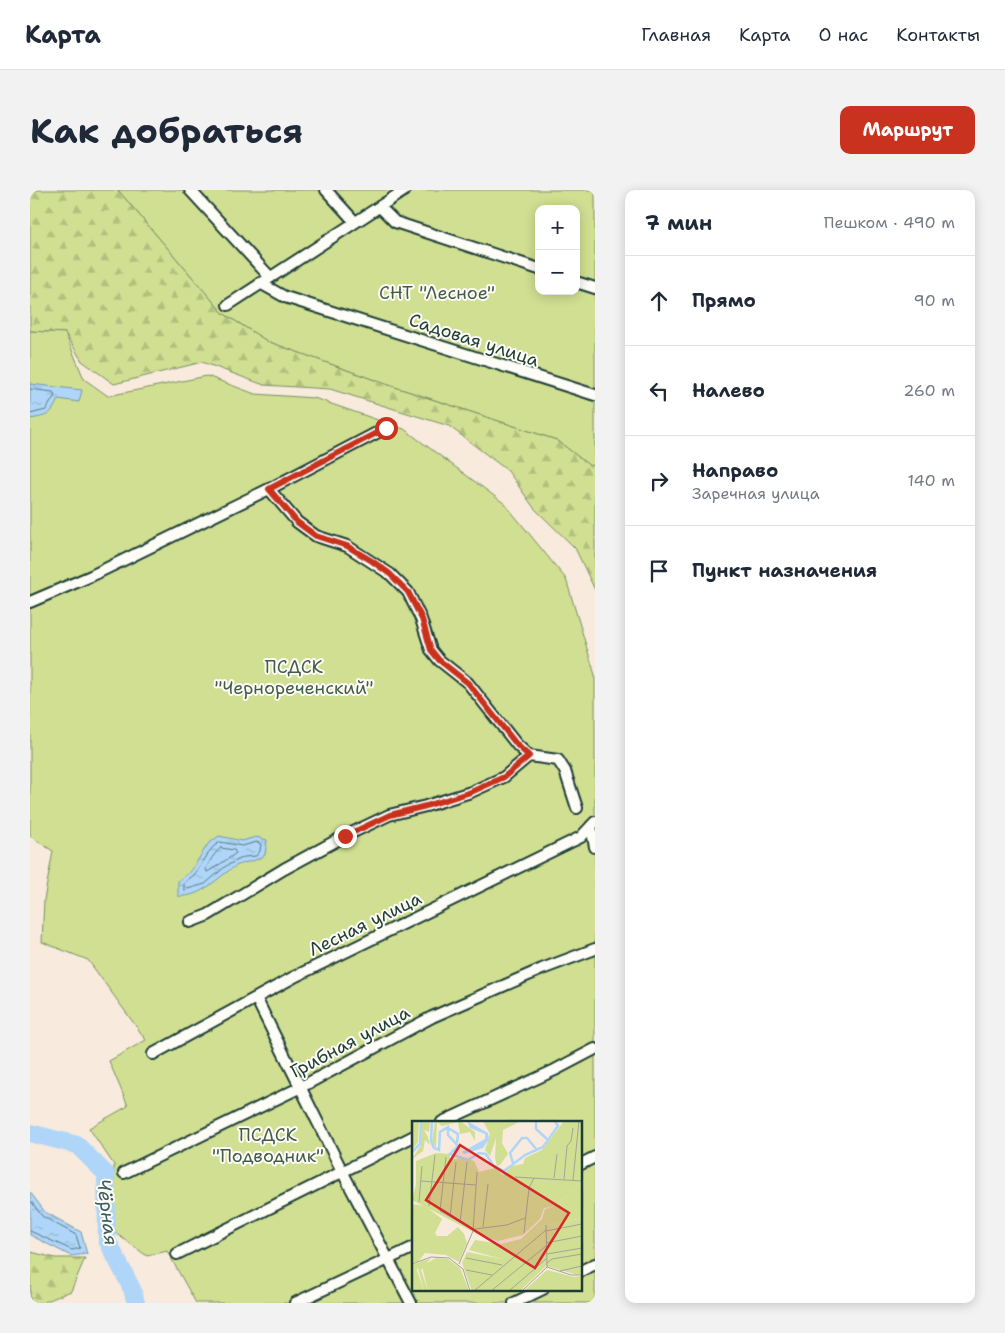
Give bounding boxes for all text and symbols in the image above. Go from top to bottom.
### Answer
text: Карта [25,19,101,51]
text: Главная [641,23,711,47]
text: Карта [739,23,791,47]
text: О нас [819,23,868,47]
text: Контакты [896,23,980,47]
button: Маршрут [840,106,975,154]
text: Как добраться [30,107,303,154]
map controls [535,205,580,295]
button: + [535,205,580,250]
text: 7 мин [645,209,712,237]
text: Пешком · 490 m [824,212,955,233]
button: − [535,250,580,295]
park label: СНТ "Лесное" [379,281,495,305]
icon: ahead [645,287,673,315]
text: Прямо [692,288,756,313]
text: 90 m [914,290,955,311]
street label: Садовая улица [406,308,542,372]
icon: left [645,377,673,405]
text: Налево [692,378,765,403]
text: 260 m [903,380,955,401]
route start [375,417,398,440]
text: Направо [692,458,778,483]
icon: right [645,467,673,495]
text: 140 m [908,470,955,491]
text: Заречная улица [692,483,820,504]
icon: arrive [645,557,673,585]
text: Пункт назначения [692,558,877,583]
park label: ПСДСК "Чернореченский" [214,655,374,700]
route end [334,825,357,848]
street label: Лесная улица [305,886,425,962]
street label: Грибная улица [286,1000,414,1084]
inset map [412,1121,582,1290]
park label: ПСДСК "Подводник" [212,1123,324,1168]
water label: Чёрная [91,1178,124,1247]

